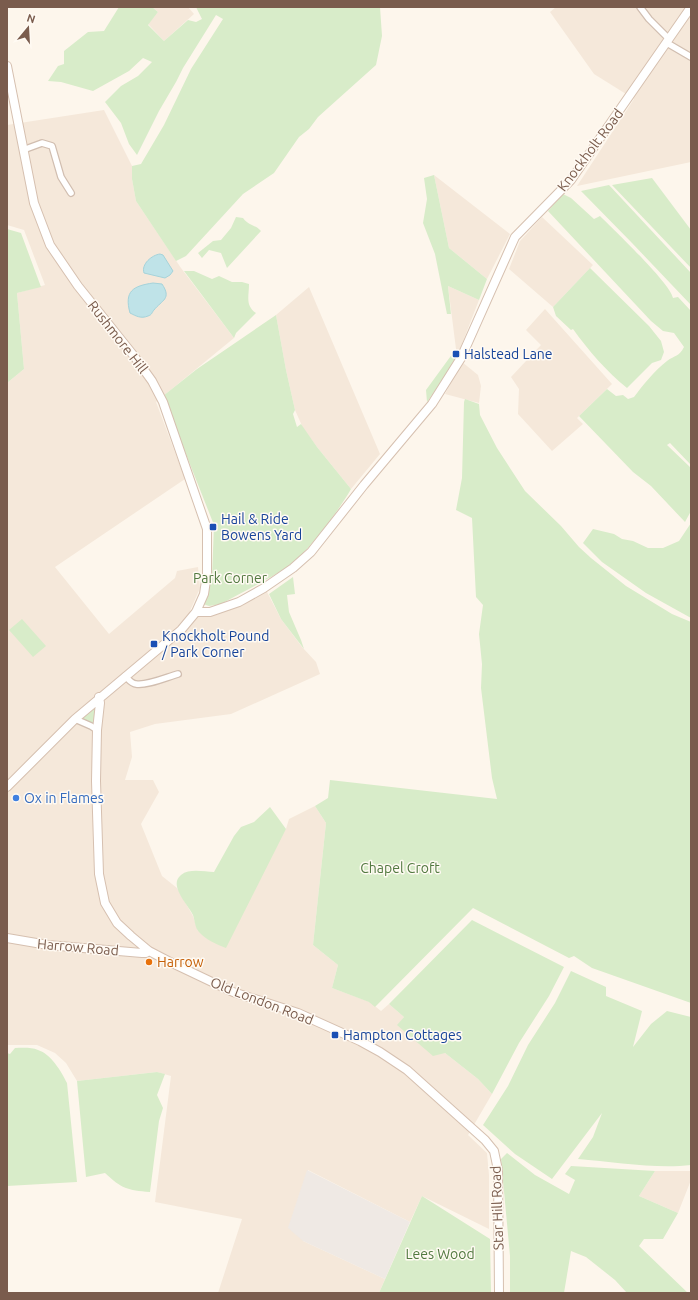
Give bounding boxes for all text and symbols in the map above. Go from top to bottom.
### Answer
north arrow [8,8,48,48]
text: N [25,12,37,25]
street label: Knockholt Road [554,106,626,194]
street label: Rushmore Hill [85,297,152,377]
place label: Halstead Lane [464,346,553,362]
marker: Halstead Lane [451,349,461,359]
place label: Hail & Ride Bowens Yard [221,511,302,543]
marker: Hail & Ride Bowens Yard [208,522,218,532]
park label: Park Corner [193,570,268,586]
place label: Knockholt Pound / Park Corner [161,628,269,660]
marker: Knockholt Pound / Park Corner [149,639,159,649]
place label: Ox in Flames [24,790,104,806]
marker: Ox in Flames [11,793,21,803]
park label: Chapel Croft [360,860,440,876]
street label: Harrow Road [36,935,120,959]
place label: Harrow [157,954,204,970]
marker: Harrow [144,957,154,967]
street label: Old London Road [208,974,316,1028]
place label: Hampton Cottages [343,1027,462,1043]
marker: Hampton Cottages [330,1030,340,1040]
street label: Star Hill Road [488,1165,506,1251]
park label: Lees Wood [405,1246,475,1262]

